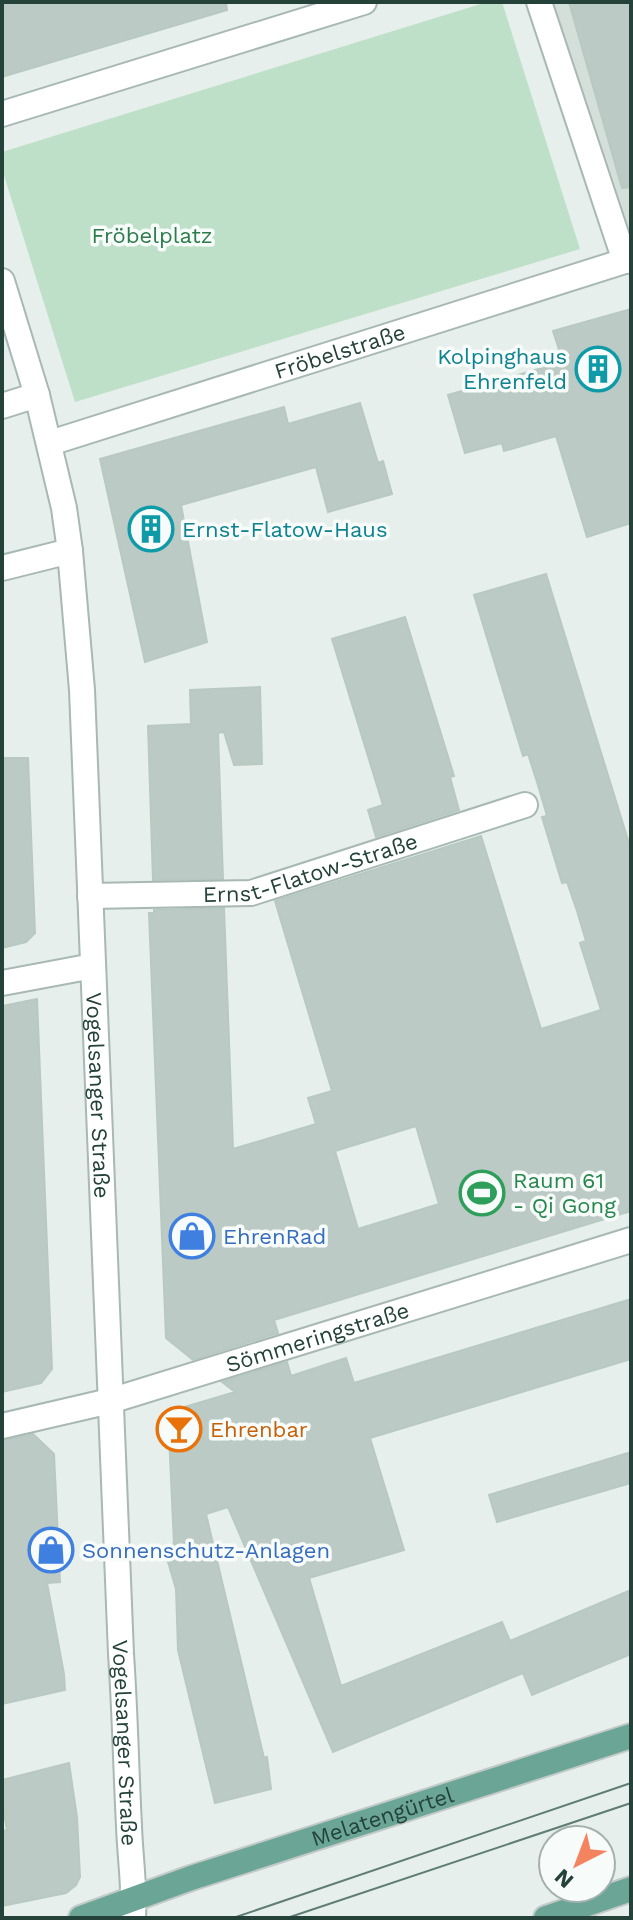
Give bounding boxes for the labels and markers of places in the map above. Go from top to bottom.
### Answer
place label: Kolpinghaus Ehrenfeld [437,344,567,394]
building icon: Kolpinghaus Ehrenfeld [574,345,622,393]
building icon: Ernst-Flatow-Haus [127,505,175,553]
place label: Ernst-Flatow-Haus [182,517,388,542]
place label: Raum 61 - Qi Gong [513,1168,616,1218]
sports icon: Raum 61 - Qi Gong [458,1169,506,1217]
shop icon: EhrenRad [168,1212,216,1260]
place label: EhrenRad [223,1224,326,1249]
bar icon: Ehrenbar [155,1405,203,1453]
place label: Ehrenbar [210,1417,308,1442]
shop icon: Sonnenschutz-Anlagen [27,1526,75,1574]
place label: Sonnenschutz-Anlagen [82,1538,330,1563]

